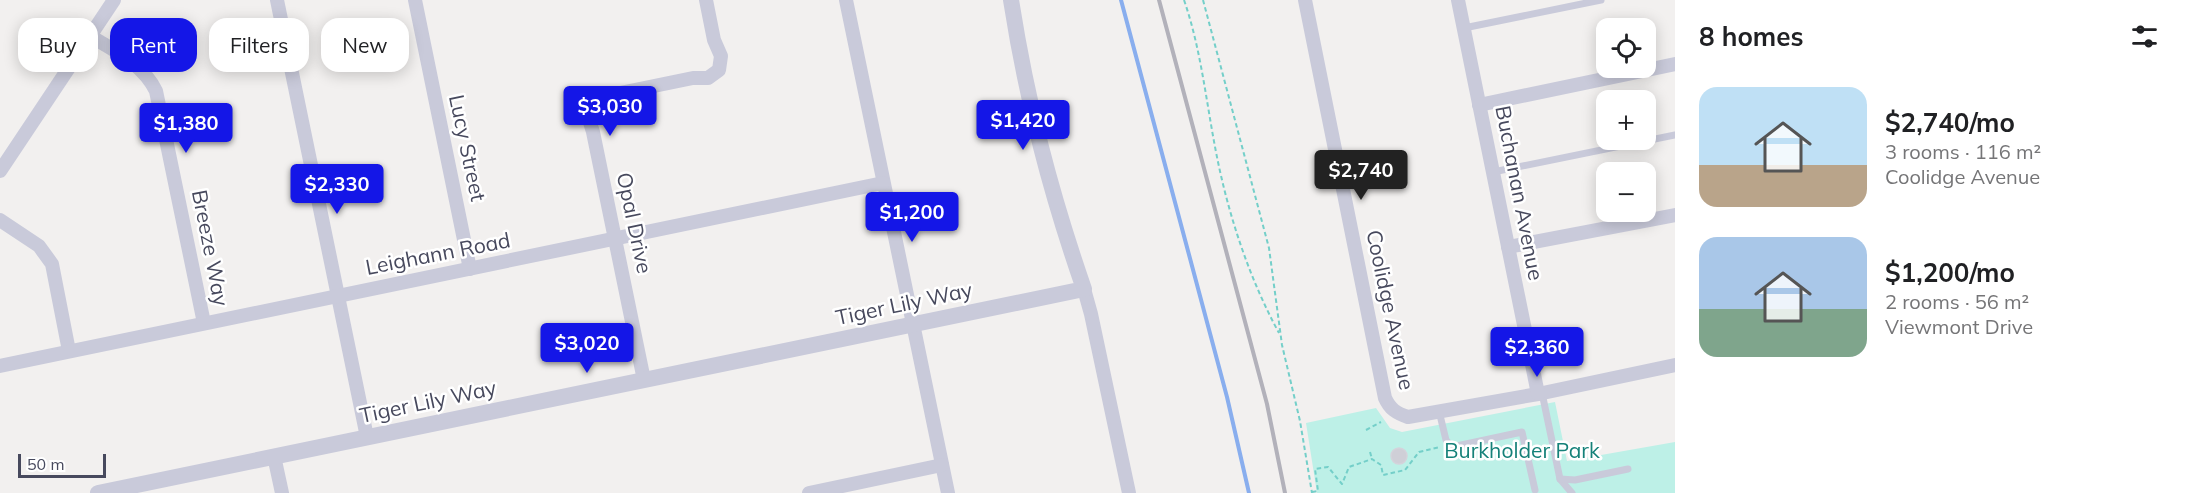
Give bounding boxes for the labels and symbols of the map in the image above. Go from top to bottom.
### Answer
pin: $3,030 [561,86,659,137]
street label: Lucy Street [444,92,492,204]
pin: $1,420 [974,100,1072,151]
pin: $1,380 [137,103,235,154]
street label: Buchanan Avenue [1490,103,1550,282]
pin: $2,740 [1312,150,1410,201]
pin: $2,330 [288,164,386,215]
street label: Opal Drive [612,170,658,276]
street label: Breeze Way [187,187,235,308]
pin: $1,200 [863,192,961,243]
street label: Leighann Road [363,226,512,280]
street label: Coolidge Avenue [1361,227,1421,392]
street label: Tiger Lily Way [833,276,974,330]
pin: $3,020 [538,323,636,374]
pin: $2,360 [1488,327,1586,378]
street label: Tiger Lily Way [357,374,498,428]
park label: Burkholder Park [1444,437,1600,463]
scale bar [18,451,106,478]

